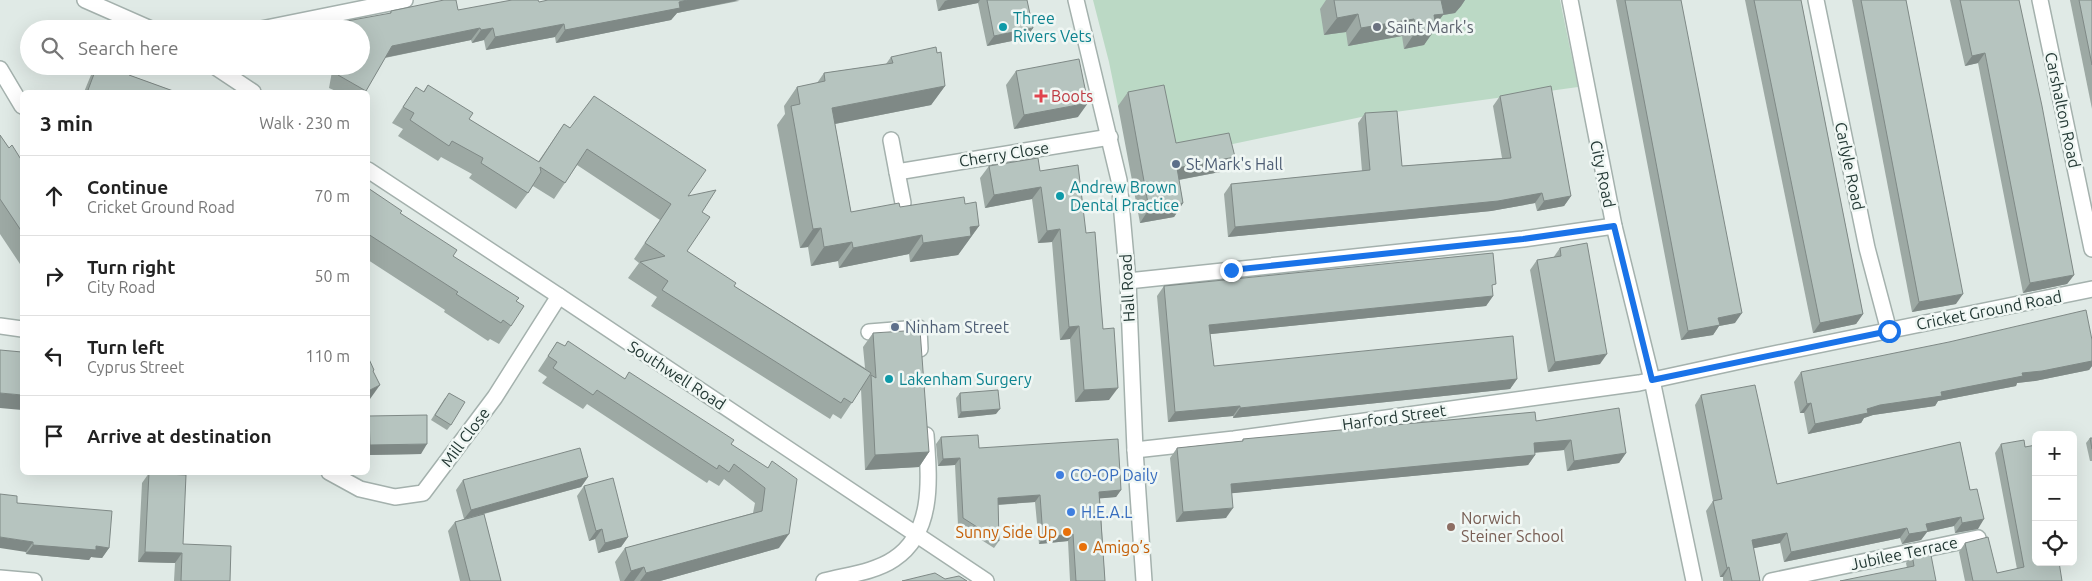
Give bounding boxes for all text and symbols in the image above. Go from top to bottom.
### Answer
place label: Three Rivers Vets [1013,9,1092,45]
place label: Saint Mark's [1387,18,1474,36]
search box [20,20,370,75]
marker: Three Rivers Vets [997,21,1009,33]
marker: Saint Mark's [1371,21,1383,33]
icon: search [38,34,66,62]
text: Search here [78,37,178,59]
street label: Carshalton Road [2042,50,2084,170]
place label: Boots [1051,87,1093,105]
marker: Boots [1035,90,1047,102]
text: 3 min [40,111,93,135]
text: Walk · 230 m [259,114,350,132]
street label: Carlyle Road [1832,120,1868,212]
street label: Cherry Close [958,138,1050,170]
street label: City Road [1587,139,1619,209]
place label: St Mark's Hall [1186,155,1283,173]
marker: St Mark's Hall [1170,158,1182,170]
text: Continue [87,176,168,198]
place label: Andrew Brown Dental Practice [1070,178,1179,214]
icon: ahead [40,182,68,210]
text: 70 m [314,187,350,205]
marker: Andrew Brown Dental Practice [1054,190,1066,202]
text: Cricket Ground Road [87,198,235,216]
street label: Hall Road [1116,253,1138,323]
text: Turn right [87,256,175,278]
route end [1220,259,1243,282]
icon: right [40,262,68,290]
text: 50 m [314,267,350,285]
text: City Road [87,278,155,296]
street label: Cricket Ground Road [1915,287,2063,333]
place label: Ninham Street [905,318,1010,336]
route start [1878,320,1901,343]
marker: Ninham Street [889,321,901,333]
text: Turn left [87,336,165,358]
street label: Southwell Road [625,337,729,413]
icon: left [40,342,68,370]
text: 110 m [305,347,350,365]
text: Cyprus Street [87,358,184,376]
place label: Lakenham Surgery [899,370,1032,388]
marker: Lakenham Surgery [883,373,895,385]
street label: Harford Street [1341,401,1448,433]
street label: Mill Close [437,404,493,470]
icon: arrive [40,422,68,450]
text: Arrive at destination [87,425,272,447]
map controls [2032,431,2077,566]
button: + [2032,431,2077,476]
place label: CO-OP Daily [1070,466,1158,484]
marker: CO-OP Daily [1054,469,1066,481]
button: − [2032,476,2077,521]
place label: H.E.A.L [1081,503,1132,521]
marker: H.E.A.L [1065,506,1077,518]
place label: Norwich Steiner School [1461,509,1564,545]
marker: Norwich Steiner School [1445,521,1457,533]
button: locate [2032,521,2077,566]
place label: Sunny Side Up [956,523,1057,541]
marker: Sunny Side Up [1061,526,1073,538]
street label: Jubilee Terrace [1849,533,1959,573]
place label: Amigo’s [1093,538,1150,556]
marker: Amigo’s [1077,541,1089,553]

